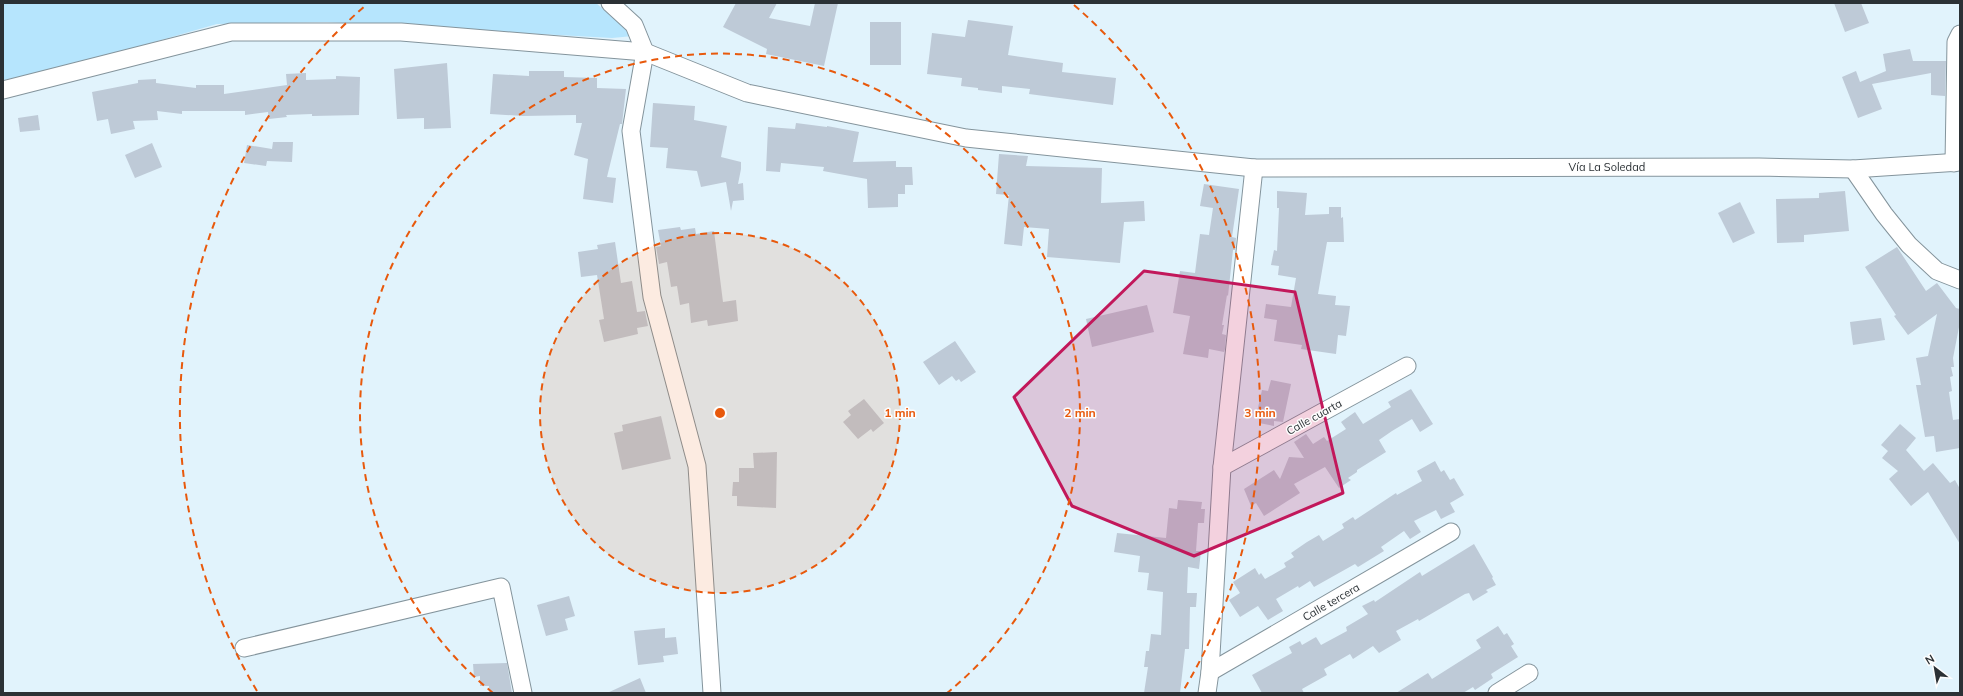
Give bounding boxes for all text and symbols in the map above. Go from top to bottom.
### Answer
street label: Vía La Soledad [1569,160,1645,174]
street label: Calle cuarta [1284,396,1344,438]
text: 1 min [884,405,916,420]
text: 2 min [1064,405,1096,420]
text: 3 min [1244,405,1276,420]
centre of rings [713,406,727,420]
street label: Calle tercera [1300,580,1362,624]
north arrow [1915,648,1955,688]
text: N [1923,651,1937,668]

